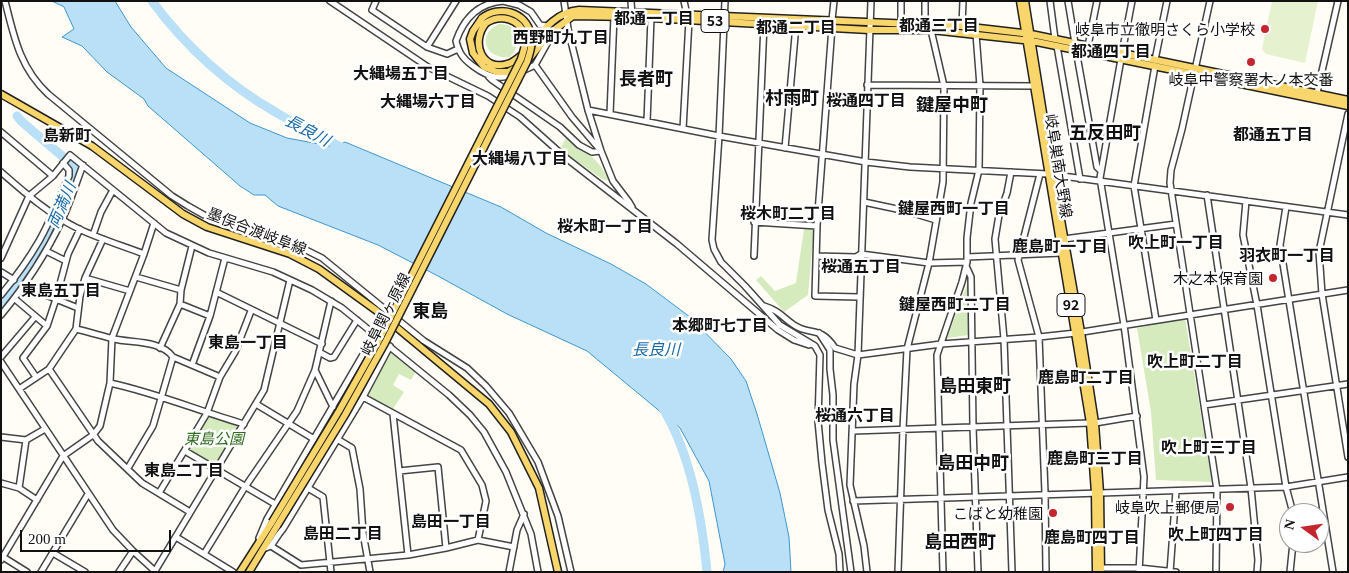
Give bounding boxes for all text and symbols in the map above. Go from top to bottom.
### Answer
district label: 都通一丁目 [614,8,694,28]
road number: 53 [701,10,729,32]
district label: 都通三丁目 [899,15,979,35]
district label: 都通二丁目 [756,17,836,37]
place label: 岐阜市立徹明さくら小学校 [1075,20,1255,38]
marker: 岐阜市立徹明さくら小学校 [1259,23,1271,35]
district label: 西野町九丁目 [513,27,609,47]
district label: 都通四丁目 [1071,41,1151,61]
marker: 岐阜中警察署木ノ本交番 [1245,56,1257,68]
district label: 大縄場五丁目 [353,63,449,83]
district label: 長者町 [619,67,673,89]
place label: 岐阜中警察署木ノ本交番 [1169,70,1333,88]
district label: 村雨町 [765,86,819,108]
district label: 桜通四丁目 [826,90,906,110]
district label: 大縄場六丁目 [380,91,476,111]
district label: 鍵屋中町 [916,93,988,115]
water label: 長良川 [282,110,334,150]
street label: 岐阜巣南大野線 [1042,113,1076,219]
district label: 五反田町 [1069,121,1141,143]
district label: 都通五丁目 [1233,124,1313,144]
district label: 島新町 [43,125,91,145]
district label: 大縄場八丁目 [472,148,568,168]
water label: 両満川 [43,179,79,231]
district label: 鍵屋西町一丁目 [898,198,1010,218]
district label: 桜木町二丁目 [740,203,836,223]
street label: 墨俣合渡岐阜線 [205,204,309,258]
district label: 桜木町一丁目 [557,216,653,236]
district label: 吹上町一丁目 [1128,232,1224,252]
district label: 鹿島町一丁目 [1012,236,1108,256]
district label: 羽衣町一丁目 [1239,245,1335,265]
district label: 桜通五丁目 [821,256,901,276]
place label: 木之本保育園 [1173,269,1263,287]
street label: 岐阜関ヶ原線 [357,270,413,358]
marker: 木之本保育園 [1267,272,1279,284]
district label: 東島五丁目 [21,280,101,300]
district label: 鍵屋西町二丁目 [899,294,1011,314]
road number: 92 [1057,294,1085,316]
district label: 東島 [412,299,448,321]
district label: 本郷町七丁目 [672,315,768,335]
district label: 東島一丁目 [208,332,288,352]
water label: 長良川 [632,339,680,359]
district label: 吹上町二丁目 [1147,351,1243,371]
district label: 鹿島町二丁目 [1038,367,1134,387]
district label: 島田東町 [939,374,1011,396]
district label: 桜通六丁目 [815,405,895,425]
park label: 東島公園 [184,429,244,447]
district label: 吹上町三丁目 [1161,437,1257,457]
district label: 鹿島町三丁目 [1047,448,1143,468]
district label: 島田中町 [937,451,1009,473]
district label: 東島二丁目 [144,460,224,480]
place label: 岐阜吹上郵便局 [1115,498,1220,516]
marker: 岐阜吹上郵便局 [1224,501,1236,513]
north arrow [1279,503,1329,553]
place label: こばと幼稚園 [953,504,1043,522]
marker: こばと幼稚園 [1047,507,1059,519]
district label: 島田一丁目 [411,511,491,531]
text: N [1281,518,1298,531]
scale bar [22,520,174,552]
district label: 島田二丁目 [303,523,383,543]
district label: 吹上町四丁目 [1168,524,1264,544]
district label: 鹿島町四丁目 [1044,527,1140,547]
district label: 島田西町 [924,530,996,552]
text: 200 m [28,531,66,547]

